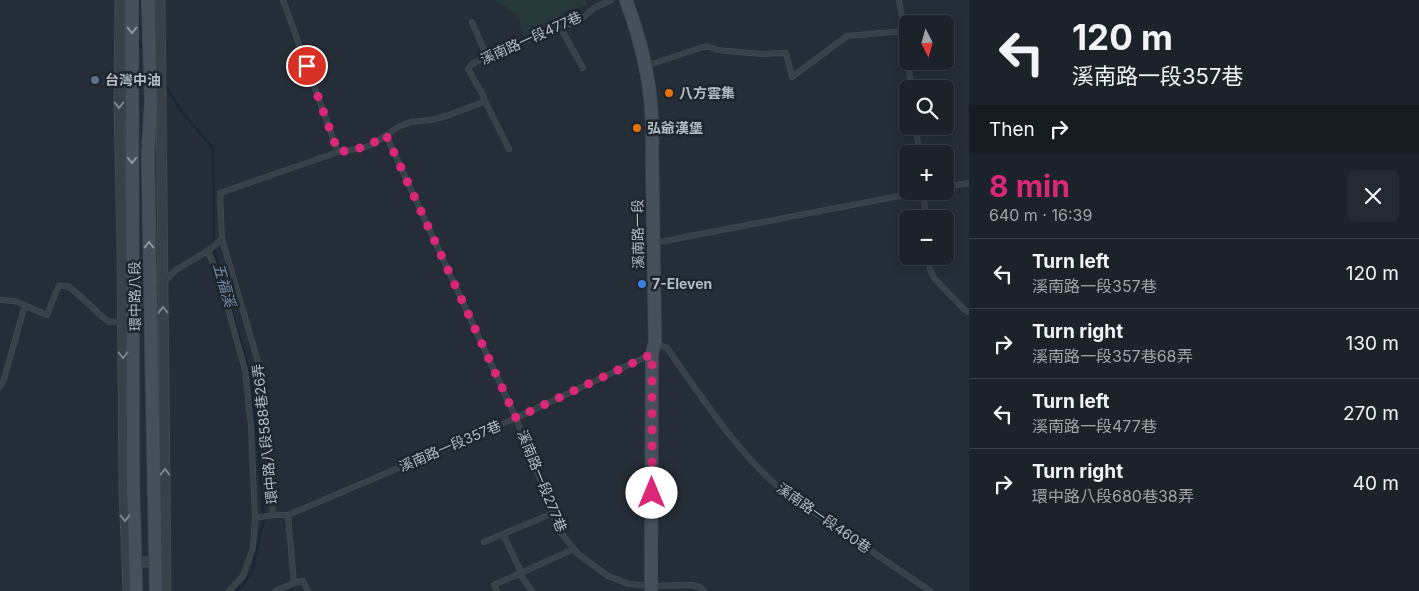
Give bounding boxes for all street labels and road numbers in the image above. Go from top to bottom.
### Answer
street label: 溪南路一段477巷 [477,8,584,68]
street label: 溪南路一段 [628,199,647,269]
street label: 環中路八段 [125,261,144,331]
street label: 環中路八段588巷26弄 [249,363,280,505]
street label: 溪南路一段357巷 [396,416,503,475]
street label: 溪南路一段277巷 [514,427,571,534]
street label: 溪南路一段460巷 [774,479,874,556]

